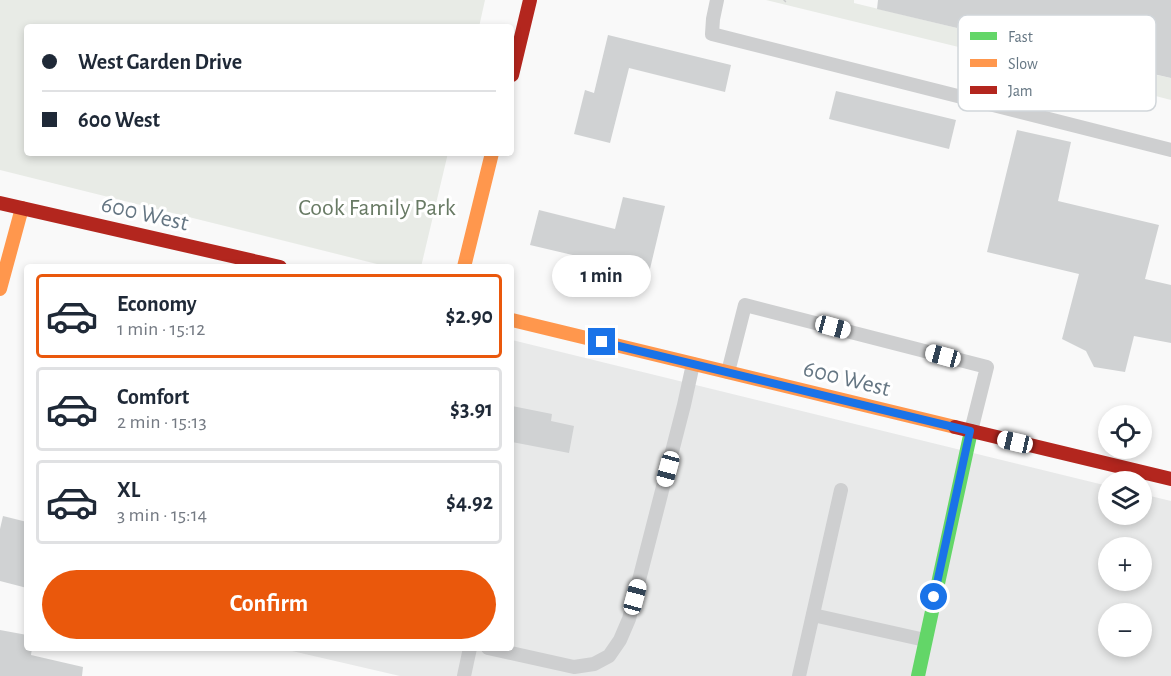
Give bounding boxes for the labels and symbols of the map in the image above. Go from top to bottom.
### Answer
legend [958,15,1156,111]
text: Fast [1008,29,1033,45]
text: Slow [1008,56,1038,72]
text: Jam [1008,83,1033,99]
street label: 600 West [99,192,191,236]
park label: Cook Family Park [298,196,456,220]
callout: 1 min [552,255,652,297]
car [813,314,853,340]
route end [588,328,615,355]
car [923,343,963,369]
street label: 600 West [801,357,893,401]
car [995,429,1035,455]
car [655,449,681,489]
car [622,577,648,617]
route start [920,583,947,610]

